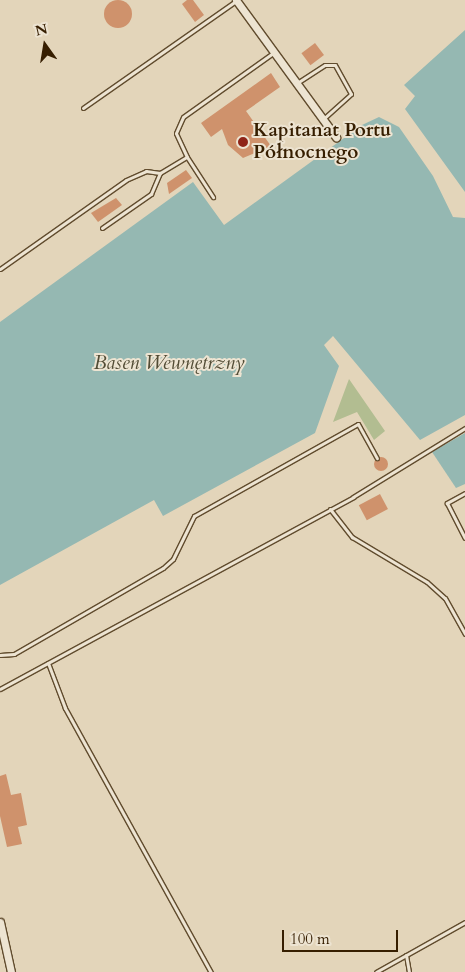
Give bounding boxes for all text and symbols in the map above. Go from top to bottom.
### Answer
text: N [33,19,50,41]
north arrow [20,20,70,70]
place label: Kapitanat Portu Północnego [253,120,391,164]
marker: Kapitanat Portu Północnego [237,136,249,148]
water label: Basen Wewnętrzny [93,350,245,374]
scale bar [285,920,401,952]
text: 100 m [290,929,330,949]

